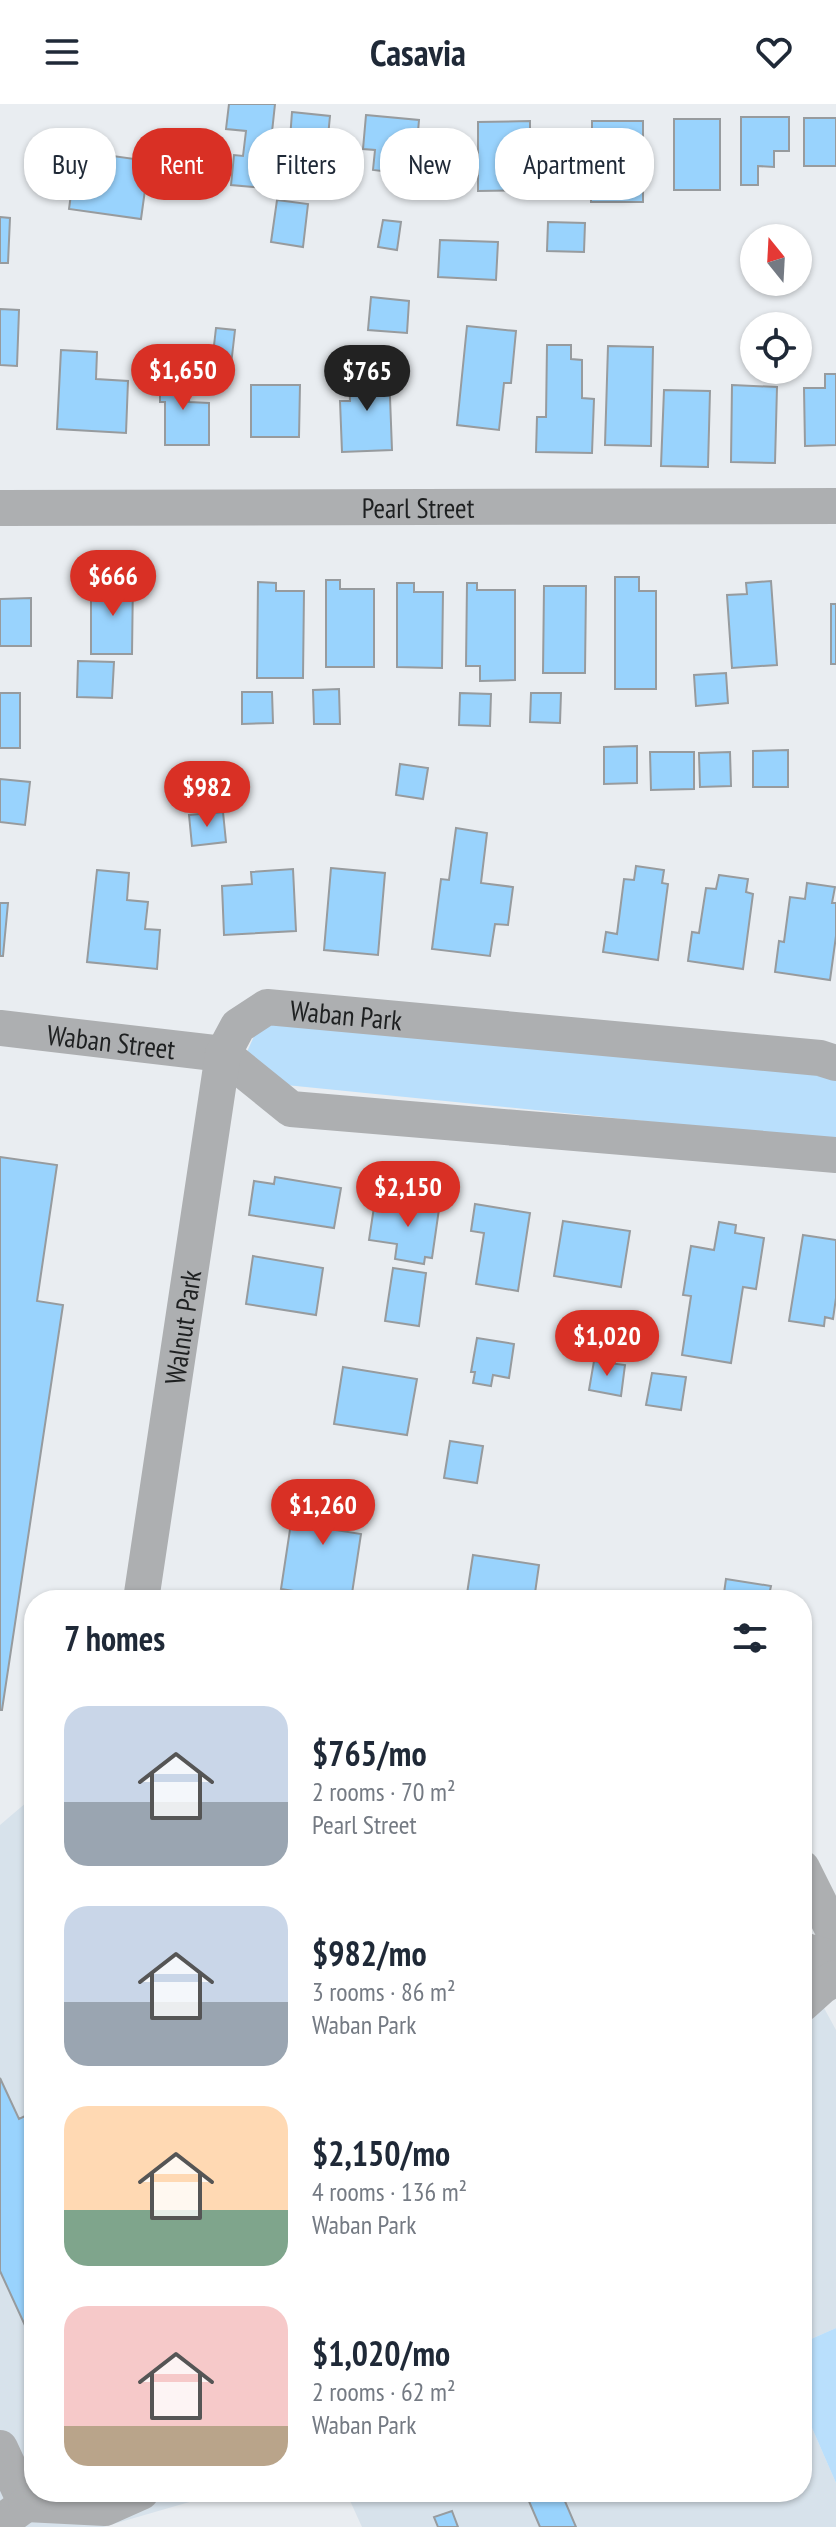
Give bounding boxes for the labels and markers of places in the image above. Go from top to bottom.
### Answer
pin: $1,650 [118,344,248,412]
pin: $765 [320,345,414,413]
pin: $666 [66,550,160,618]
pin: $982 [160,761,254,829]
pin: $2,150 [343,1161,473,1229]
pin: $1,020 [542,1310,672,1378]
pin: $1,260 [258,1479,388,1547]

